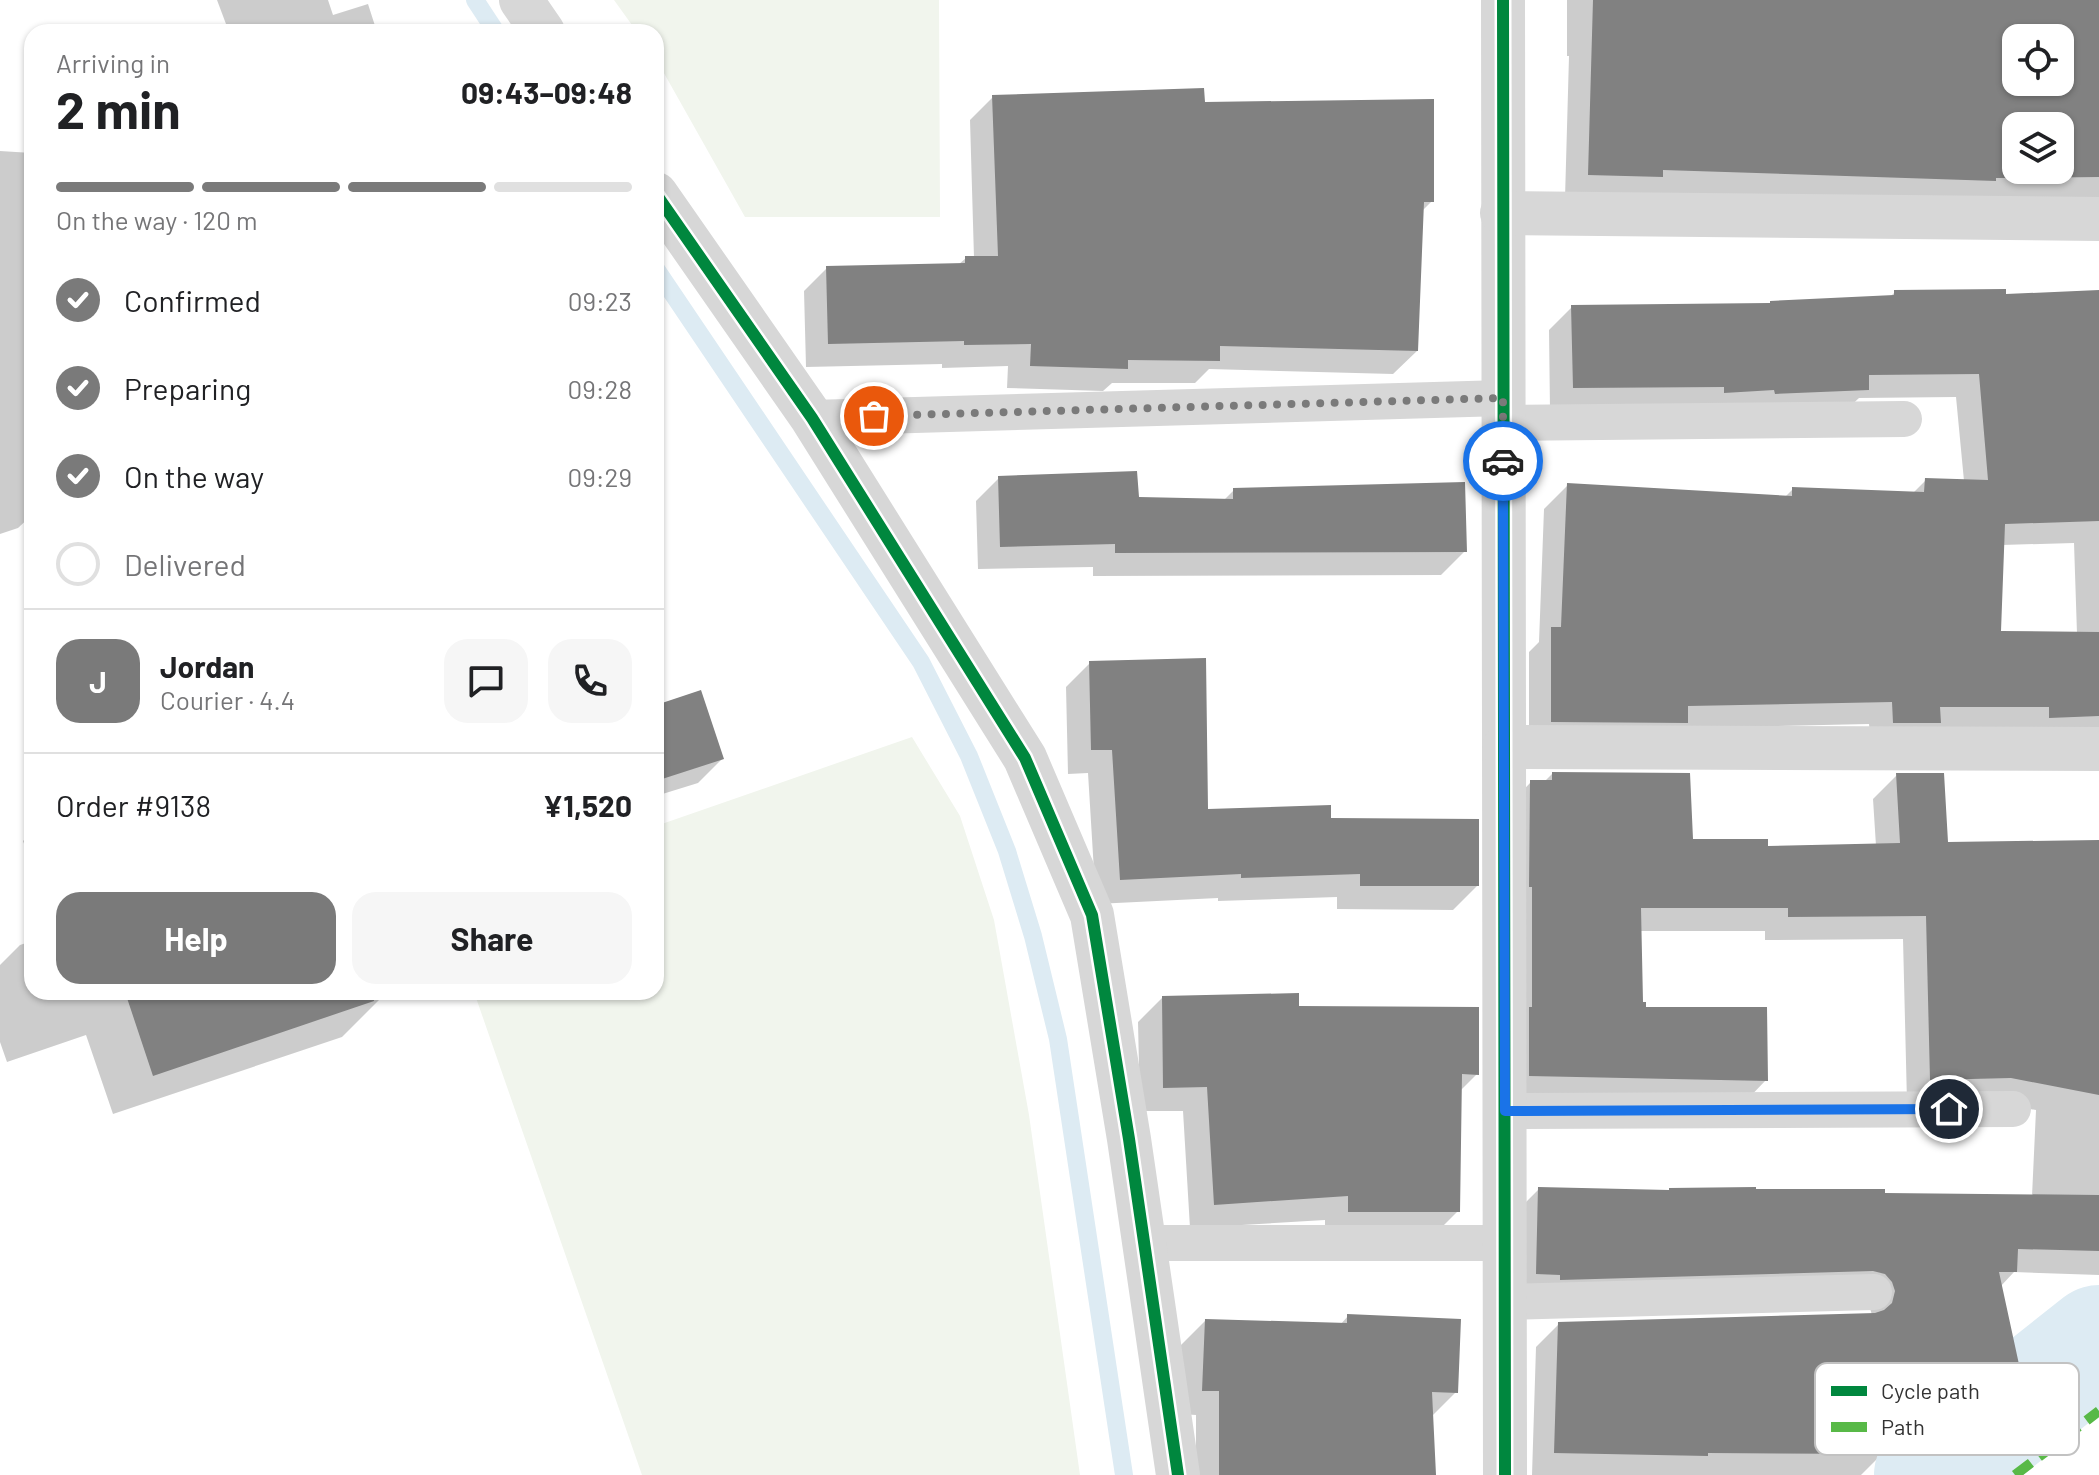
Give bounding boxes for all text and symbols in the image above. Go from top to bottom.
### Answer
map controls [2002,24,2074,184]
button: locate [2002,24,2074,96]
text: Arriving in [56,47,170,78]
text: 09:43–09:48 [461,74,632,110]
text: 2 min [56,77,181,139]
button: layers [2002,112,2074,184]
text: On the way · 120 m [56,204,258,235]
icon: check [56,278,100,322]
text: Confirmed [124,282,261,318]
text: 09:23 [568,285,632,316]
icon: check [56,366,100,410]
text: Preparing [124,370,251,406]
text: 09:28 [567,373,632,404]
pin [840,382,908,450]
icon: bag [852,394,896,438]
courier [1463,421,1543,501]
icon: car [1481,439,1525,483]
icon: check [56,454,100,498]
text: On the way [124,458,264,494]
text: 09:29 [567,461,632,492]
text: Delivered [124,546,246,582]
button: chat [444,639,528,723]
button: phone [548,639,632,723]
text: Jordan [160,648,255,684]
text: J [89,663,107,699]
text: Courier · 4.4 [160,684,295,715]
text: Order #9138 [56,787,211,823]
text: ¥1,520 [543,787,632,823]
button: Help [56,892,336,984]
button: Share [352,892,632,984]
pin [1915,1075,1983,1143]
icon: home [1927,1087,1971,1131]
legend [1815,1363,2079,1455]
text: Cycle path [1881,1377,1980,1403]
text: Path [1881,1413,1925,1439]

